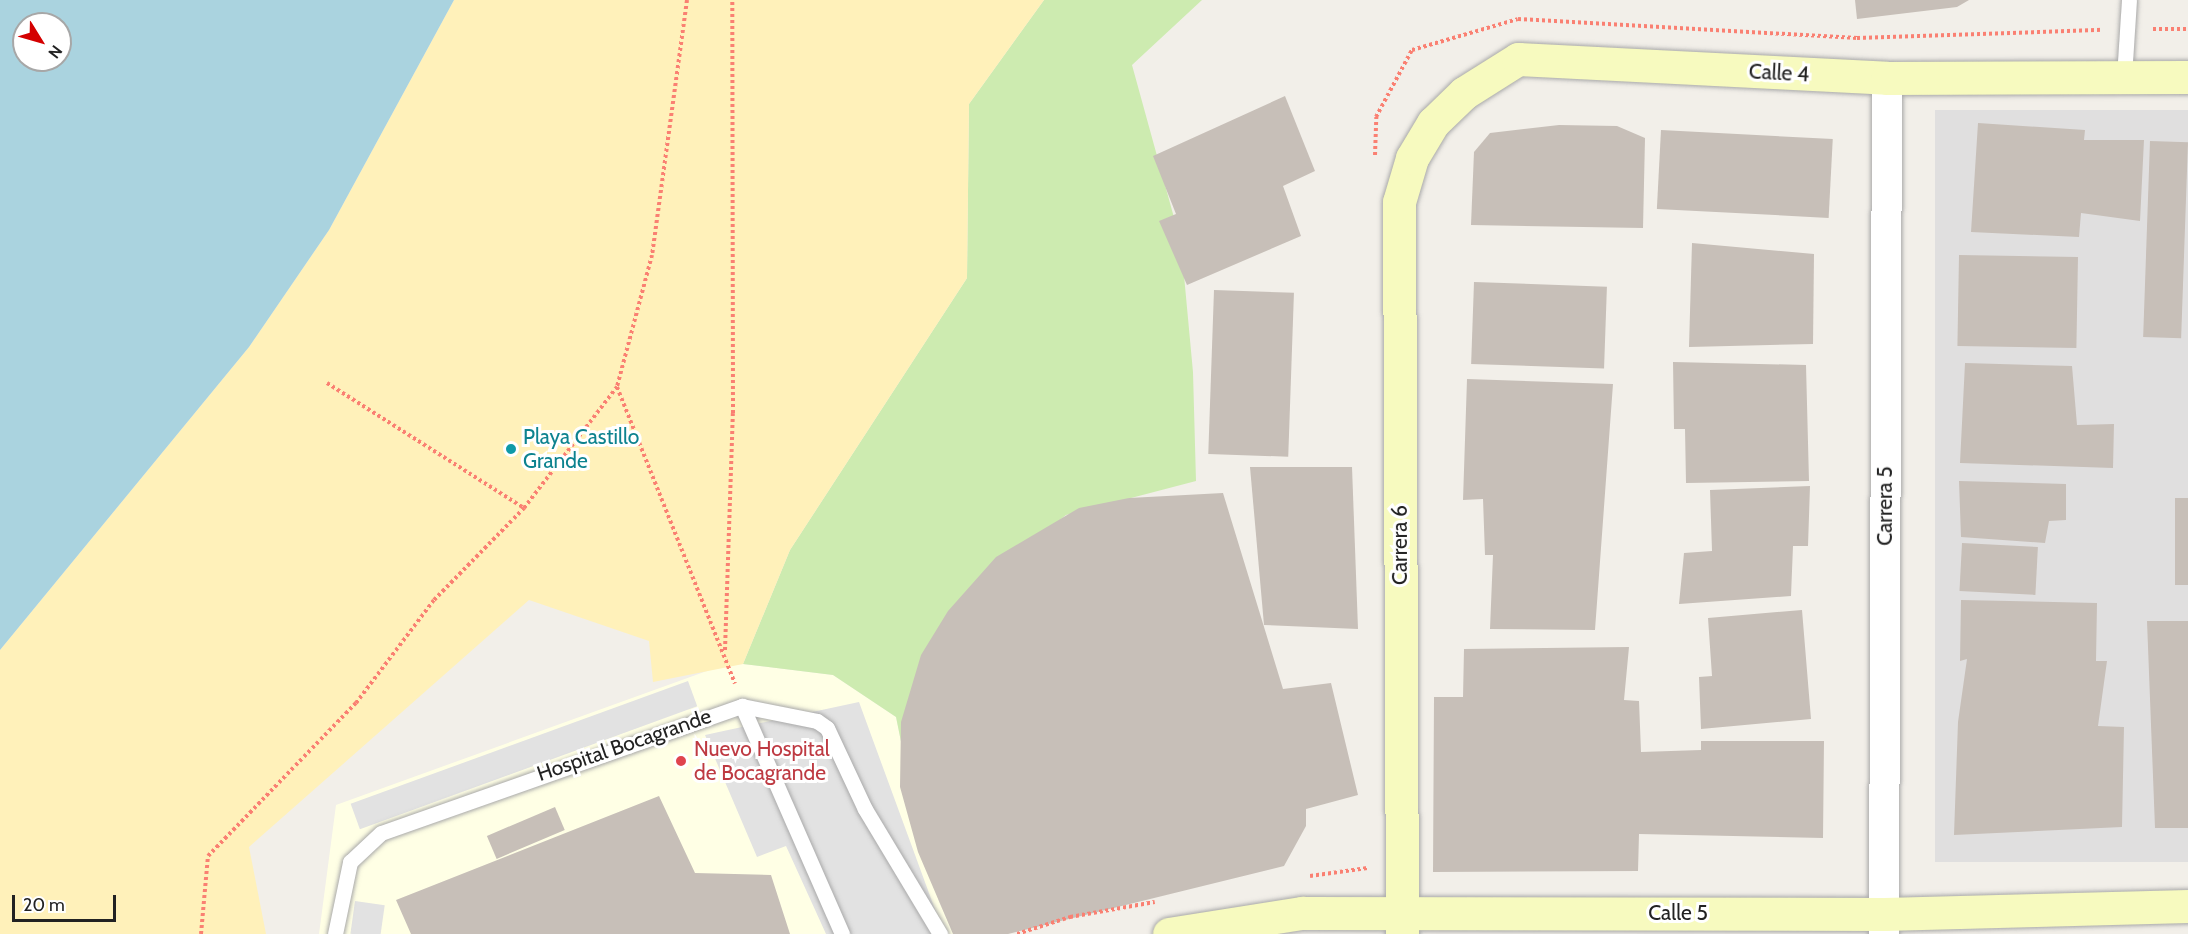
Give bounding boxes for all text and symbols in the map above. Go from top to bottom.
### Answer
north arrow [12,12,72,72]
text: N [44,42,66,62]
street label: Calle 4 [1748,59,1810,87]
place label: Playa Castillo Grande [523,424,639,474]
marker: Playa Castillo Grande [504,442,518,456]
street label: Carrera 5 [1872,466,1898,546]
street label: Carrera 6 [1387,505,1413,585]
street label: Hospital Bocagrande [534,703,714,787]
place label: Nuevo Hospital de Bocagrande [694,736,830,786]
marker: Nuevo Hospital de Bocagrande [672,752,690,770]
scale bar [15,883,118,921]
text: 20 m [23,894,65,916]
street label: Calle 5 [1648,900,1708,926]

